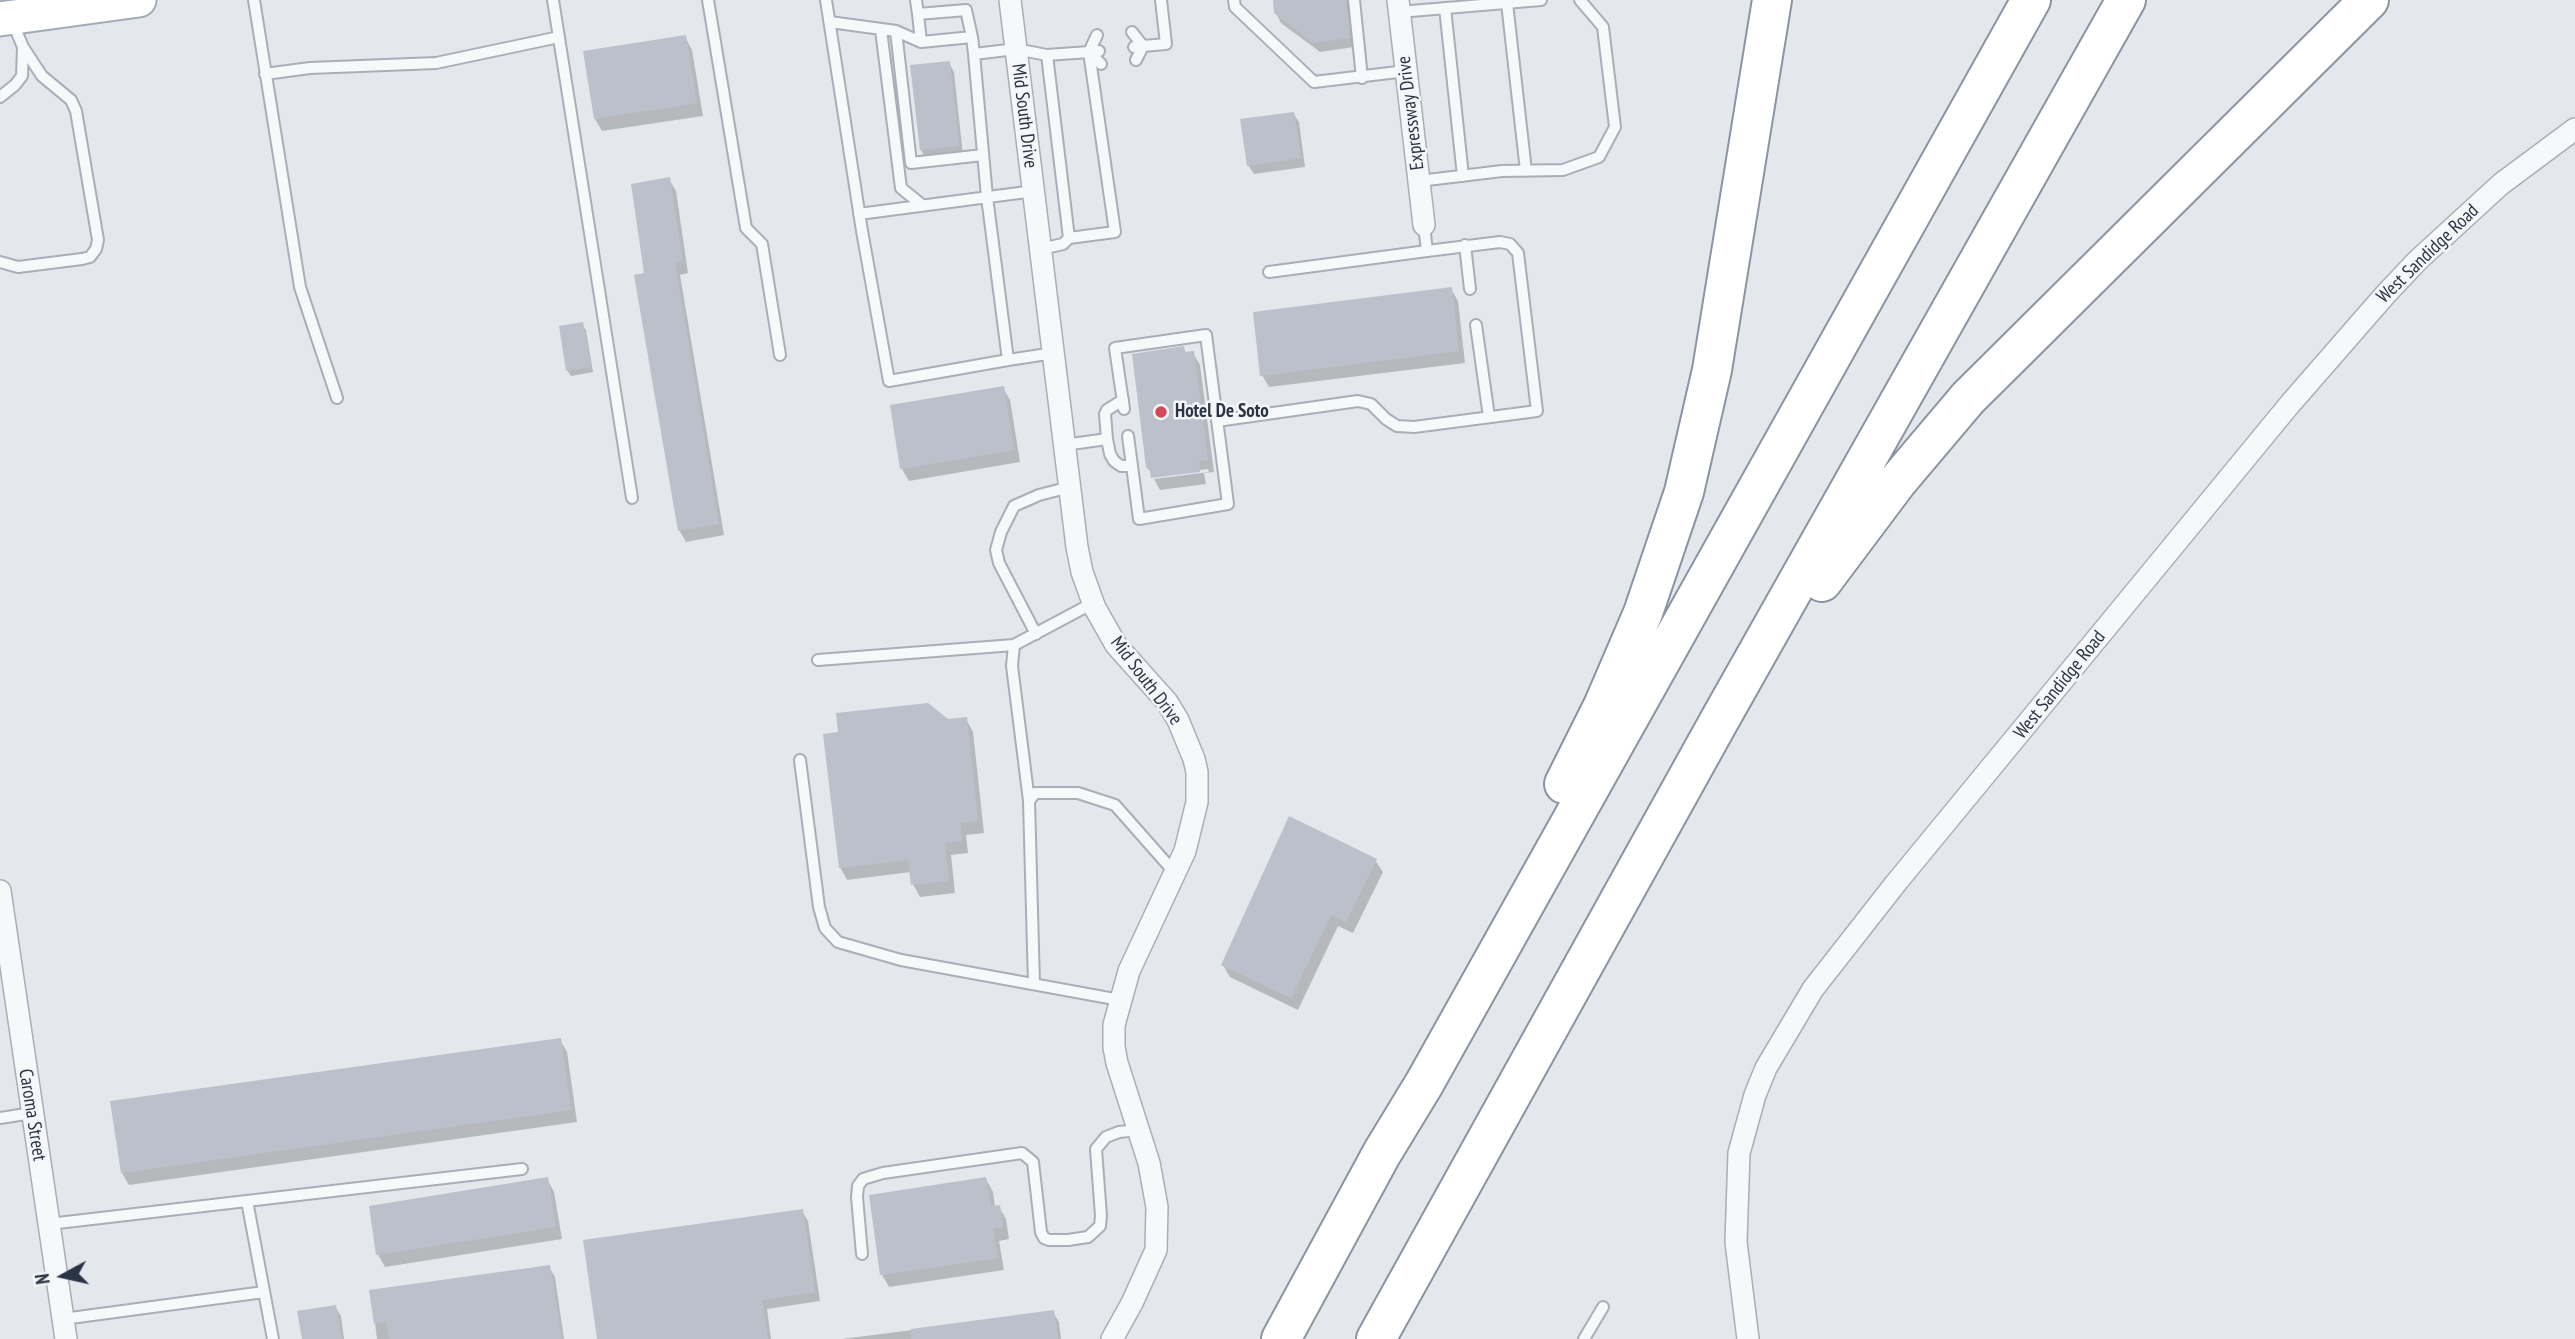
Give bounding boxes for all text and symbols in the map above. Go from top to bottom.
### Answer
street label: Expressway Drive [1393,55,1429,171]
street label: Mid South Drive [1006,62,1042,170]
street label: West Sandidge Road [2372,200,2484,308]
place label: Hotel De Soto [1175,401,1269,423]
marker: Hotel De Soto [1153,404,1169,420]
street label: West Sandidge Road [2009,626,2111,744]
street label: Mid South Drive [1105,632,1187,730]
street label: Caroma Street [13,1067,51,1163]
north arrow [28,1241,98,1311]
text: N [30,1272,55,1286]

